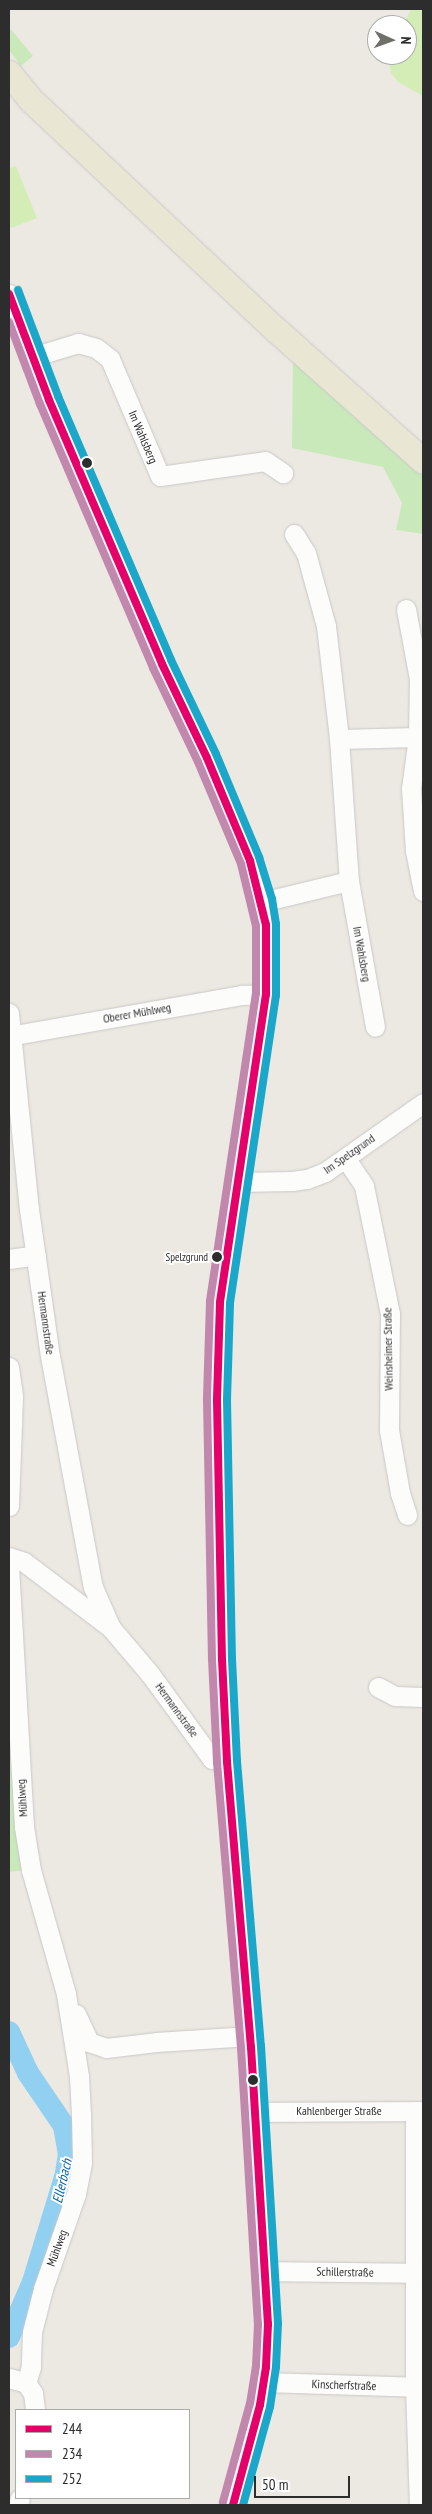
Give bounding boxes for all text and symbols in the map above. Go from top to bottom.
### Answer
north arrow [367,15,417,65]
text: N [397,36,415,45]
street label: Im Wahlsberg [125,408,161,466]
unlabelled marker [82,458,92,468]
street label: Im Wahlsberg [350,925,374,983]
street label: Oberer Mühlweg [102,1000,172,1026]
street label: Im Spelzgrund [320,1131,378,1177]
place label: Spelzgrund [165,1250,208,1264]
marker: Spelzgrund [212,1252,222,1262]
street label: Hermannstraße [34,1290,58,1356]
street label: Weinsheimer Straße [380,1307,396,1391]
street label: Hermannstraße [152,1680,202,1740]
street label: Mühlweg [13,1779,31,1817]
unlabelled marker [248,2075,258,2085]
street label: Kahlenberger Straße [296,2104,382,2118]
water label: Ellerbach [49,2157,75,2205]
street label: Mühlweg [44,2228,70,2268]
street label: Schillerstraße [316,2264,374,2280]
street label: Kinscherfstraße [311,2377,377,2393]
legend [15,2409,190,2499]
text: 244 [62,2419,82,2438]
text: 234 [62,2444,82,2463]
scale bar [257,2466,353,2498]
text: 252 [62,2469,82,2488]
text: 50 m [262,2475,288,2494]

